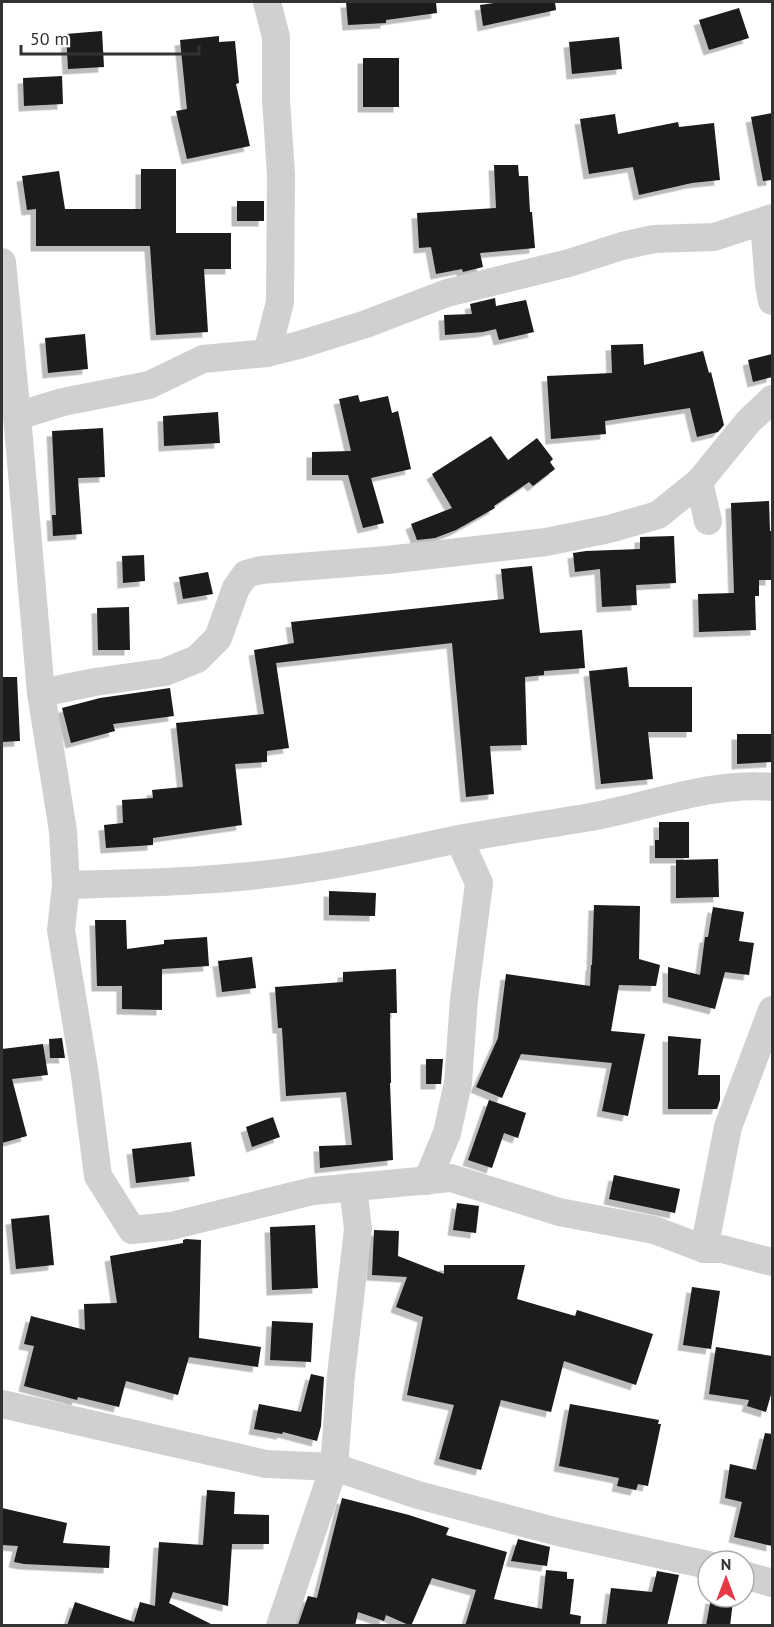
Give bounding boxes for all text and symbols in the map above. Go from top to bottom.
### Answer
scale bar [21,18,200,56]
text: 50 m [30,27,69,50]
north arrow [696,1549,756,1609]
text: N [721,1554,731,1574]

